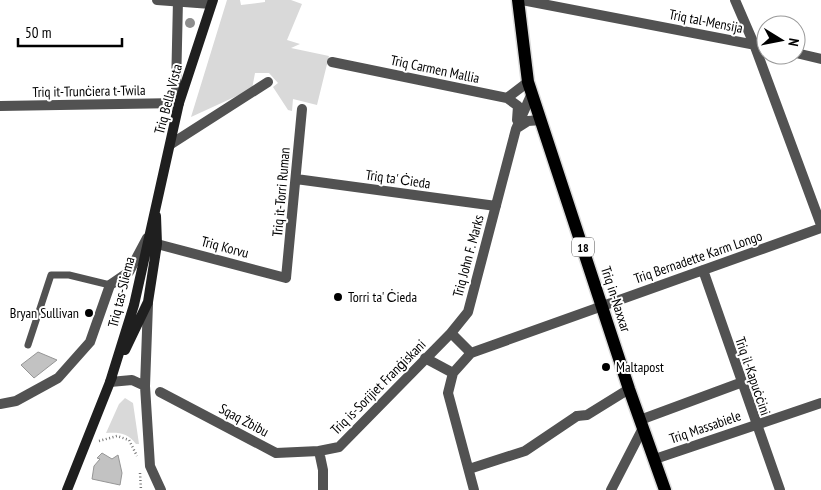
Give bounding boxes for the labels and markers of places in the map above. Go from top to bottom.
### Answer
place label: Torri ta' Ċieda [348,288,417,306]
marker: Torri ta' Ċieda [332,291,344,303]
place label: Bryan Sullivan [10,304,79,322]
marker: Bryan Sullivan [83,307,95,319]
place label: Maltapost [616,358,664,376]
marker: Maltapost [600,361,612,373]

